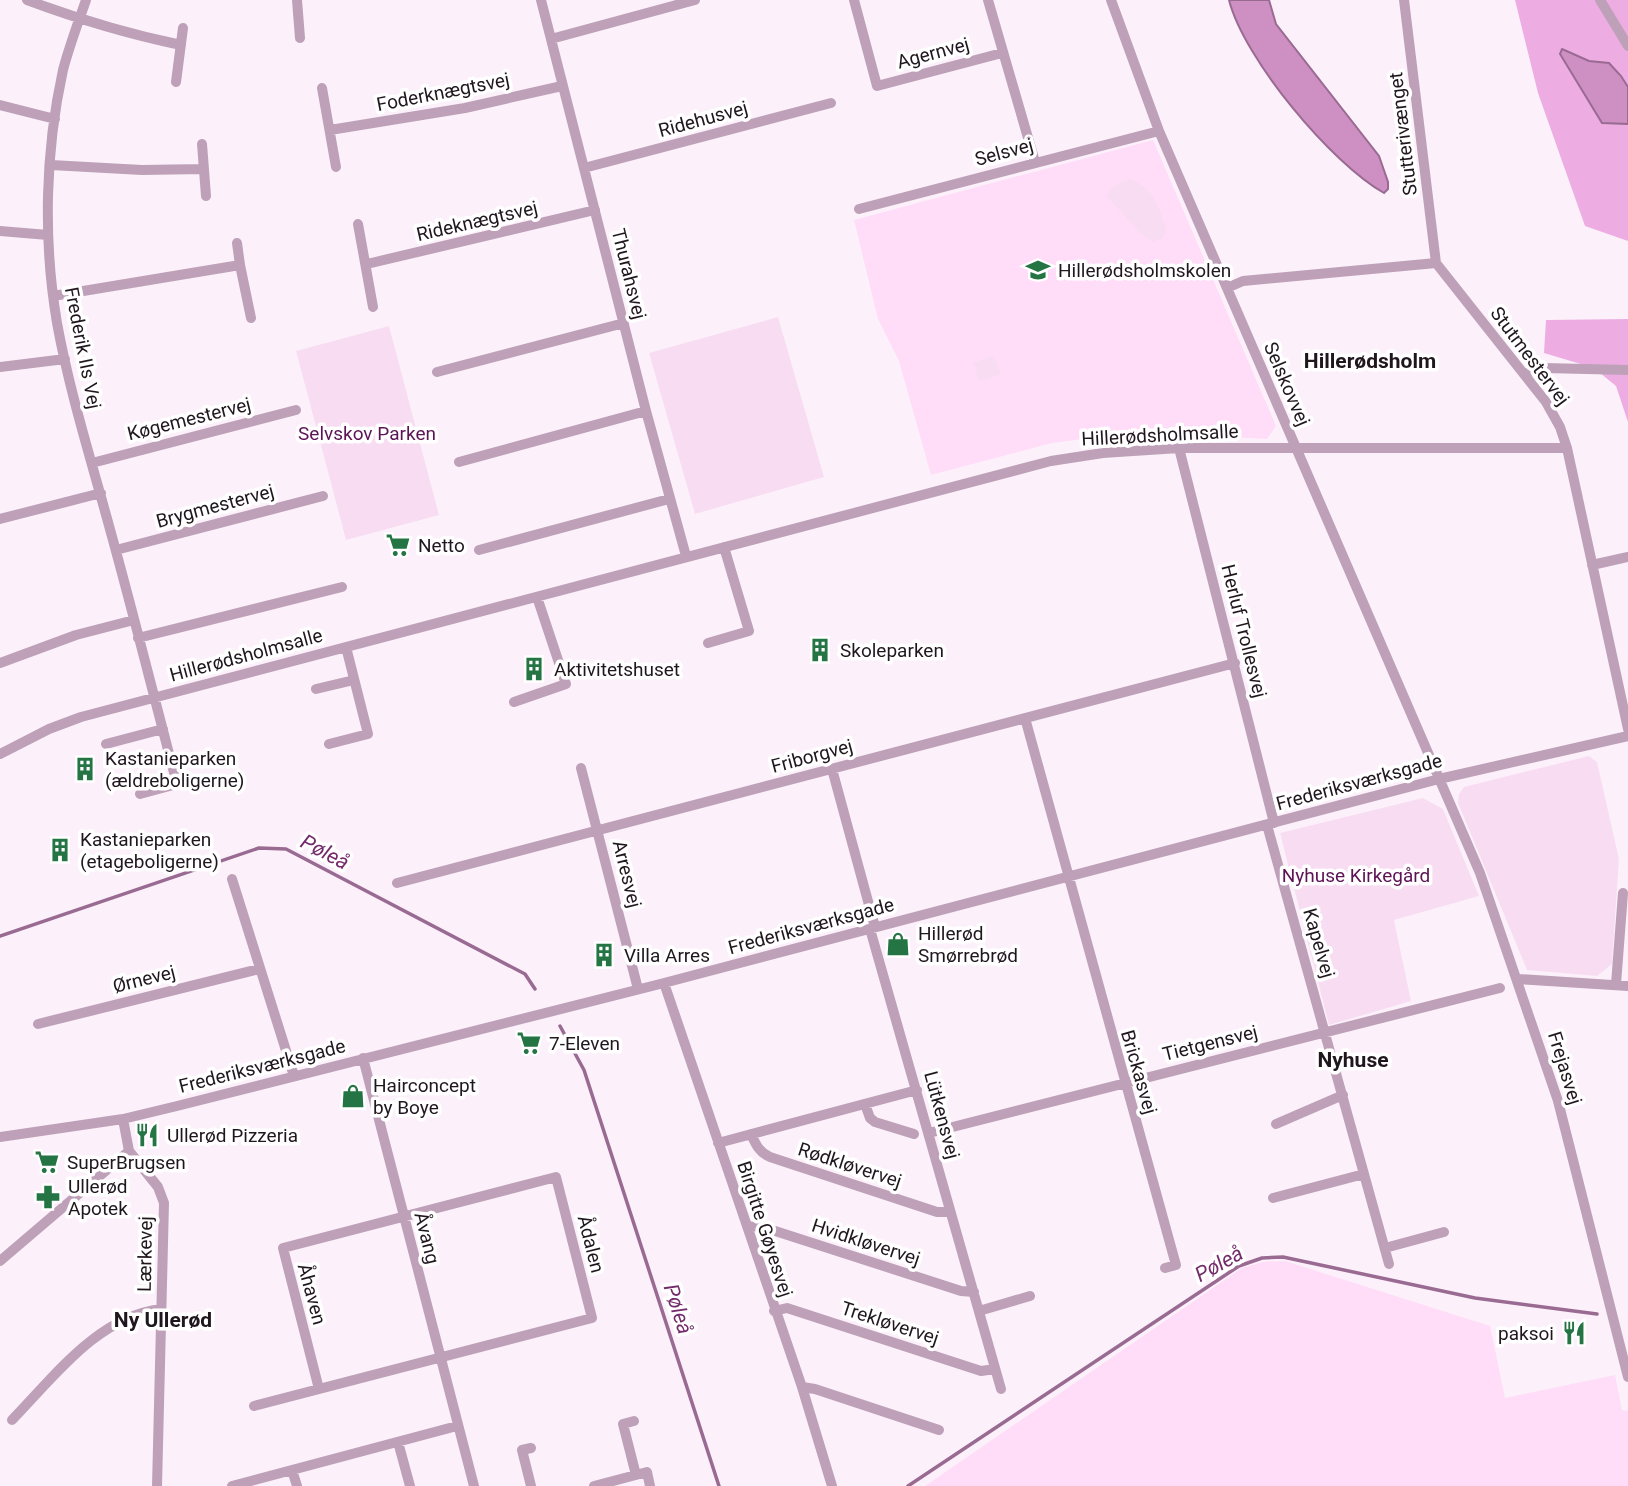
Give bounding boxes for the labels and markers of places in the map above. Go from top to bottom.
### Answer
school or university icon: Hillerødsholmskolen [1024,256,1052,284]
place label: Hillerødsholmskolen [1058,259,1231,282]
supermarket icon: Netto [384,531,412,559]
place label: Netto [418,534,465,557]
building icon: Skoleparken [806,636,834,664]
place label: Skoleparken [840,639,944,662]
building icon: Aktivitetshuset [520,655,548,683]
place label: Aktivitetshuset [554,658,680,681]
place label: Kastanieparken (ældreboligerne) [105,747,244,792]
building icon: Kastanieparken (ældreboligerne) [71,755,99,783]
place label: Kastanieparken (etageboligerne) [80,828,219,873]
building icon: Kastanieparken (etageboligerne) [46,836,74,864]
place label: Hillerød Smørrebrød [918,922,1018,967]
shop icon: Hillerød Smørrebrød [884,930,912,958]
building icon: Villa Arres [590,941,618,969]
place label: Villa Arres [624,944,710,967]
supermarket icon: 7-Eleven [515,1029,543,1057]
place label: 7-Eleven [549,1032,620,1055]
place label: Hairconcept by Boye [373,1074,476,1119]
shop icon: Hairconcept by Boye [339,1082,367,1110]
restaurant icon: Ullerød Pizzeria [133,1121,161,1149]
place label: Ullerød Pizzeria [167,1124,298,1147]
supermarket icon: SuperBrugsen [33,1148,61,1176]
place label: SuperBrugsen [67,1151,186,1174]
place label: Ullerød Apotek [68,1175,128,1220]
pharmacy icon: Ullerød Apotek [34,1183,62,1211]
restaurant icon: paksoi [1560,1319,1588,1347]
place label: paksoi [1498,1322,1554,1345]

